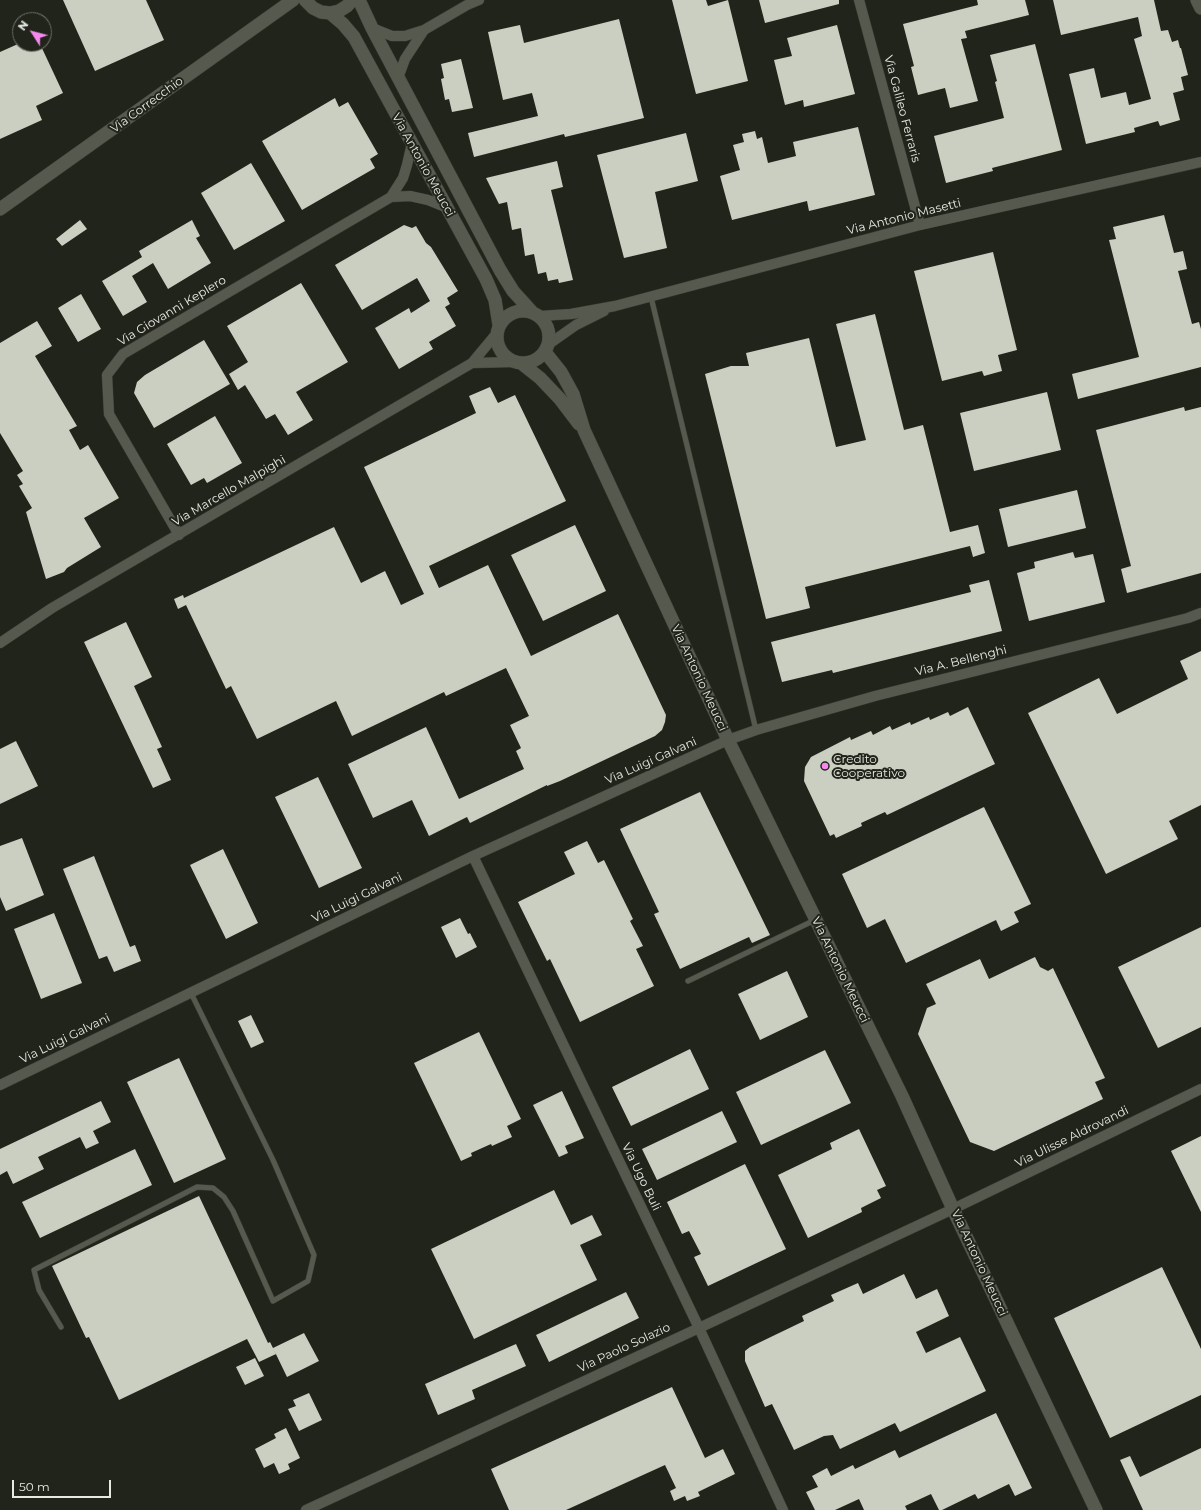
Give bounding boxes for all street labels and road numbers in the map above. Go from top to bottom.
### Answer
street label: Via Galileo Ferraris [881,54,923,164]
street label: Via Correcchio [108,74,186,136]
street label: Via Antonio Meucci [389,111,457,219]
street label: Via Antonio Masetti [846,196,962,238]
street label: Via Giovanni Keplero [115,273,229,349]
street label: Via Marcello Malpighi [170,453,288,529]
street label: Via Antonio Meucci [668,622,730,734]
street label: Via A. Bellenghi [914,643,1008,679]
street label: Via Luigi Galvani [603,734,699,788]
street label: Via Luigi Galvani [309,870,405,926]
street label: Via Antonio Meucci [808,915,872,1025]
street label: Via Luigi Galvani [17,1011,113,1067]
street label: Via Ulisse Aldrovandi [1013,1103,1131,1171]
street label: Via Ugo Buli [618,1141,664,1213]
street label: Via Antonio Meucci [948,1207,1010,1319]
street label: Via Paolo Solazio [575,1320,673,1376]

